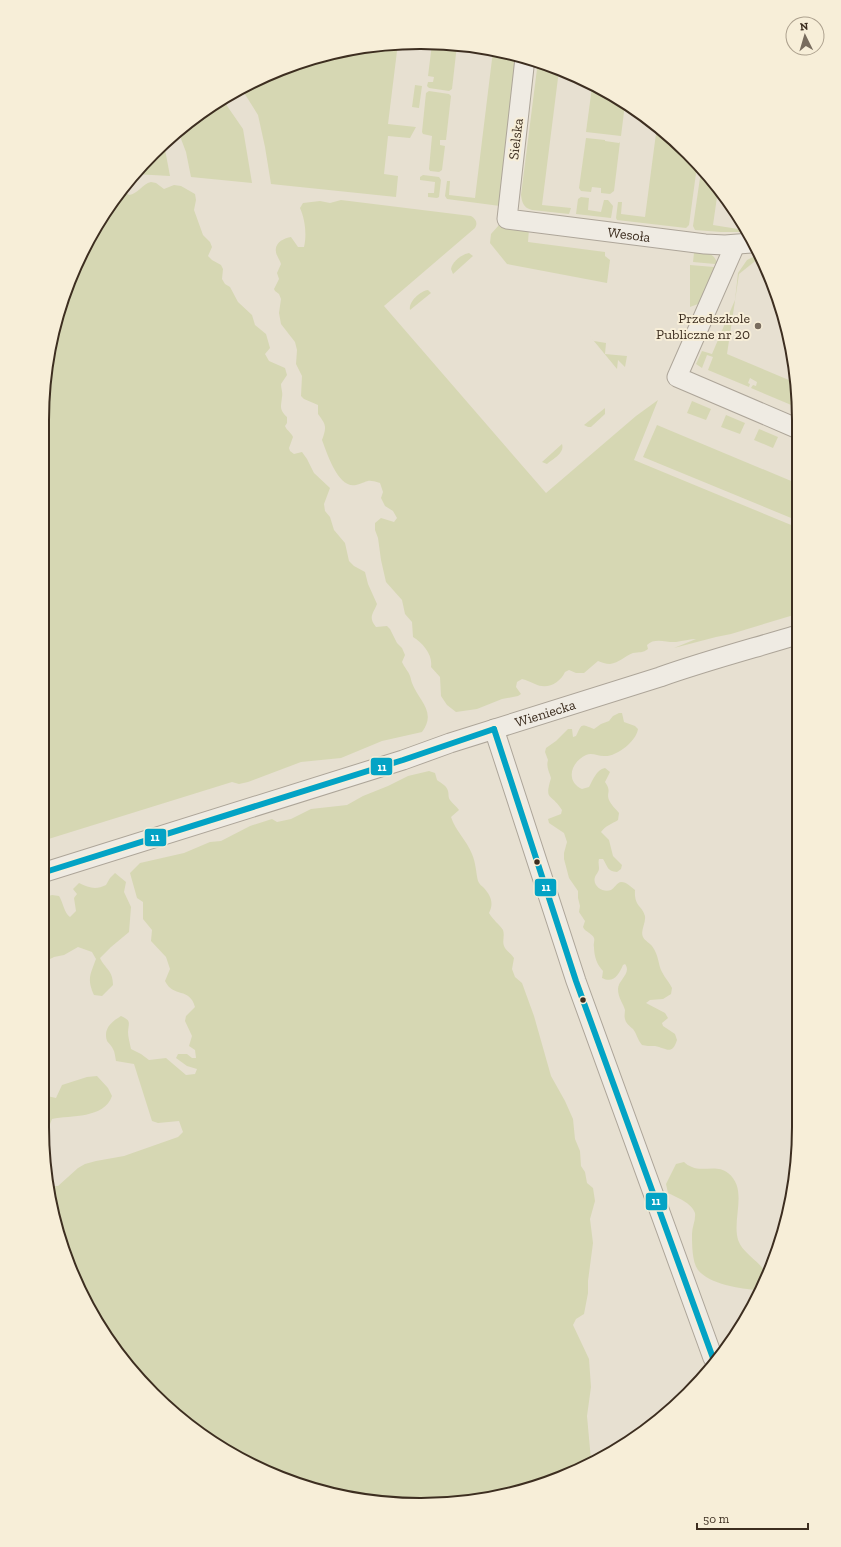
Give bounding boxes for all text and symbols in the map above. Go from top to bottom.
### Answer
north arrow [785,16,825,56]
text: N [799,20,810,33]
street label: Sielska [505,117,527,161]
street label: Wesoła [607,223,652,246]
place label: Przedszkole Publiczne nr 20 [656,310,750,343]
marker: Przedszkole Publiczne nr 20 [753,321,763,331]
street label: Wieniecka [513,696,578,731]
line badge: 11 [370,757,393,776]
text: 11 [378,761,387,774]
line badge: 11 [144,828,167,847]
text: 11 [151,831,160,844]
unlabelled marker [532,857,542,867]
line badge: 11 [534,878,557,897]
text: 11 [542,881,551,894]
unlabelled marker [578,995,588,1005]
line badge: 11 [645,1192,668,1211]
text: 11 [652,1195,661,1208]
scale bar [697,1505,808,1531]
text: 50 m [703,1512,730,1526]

